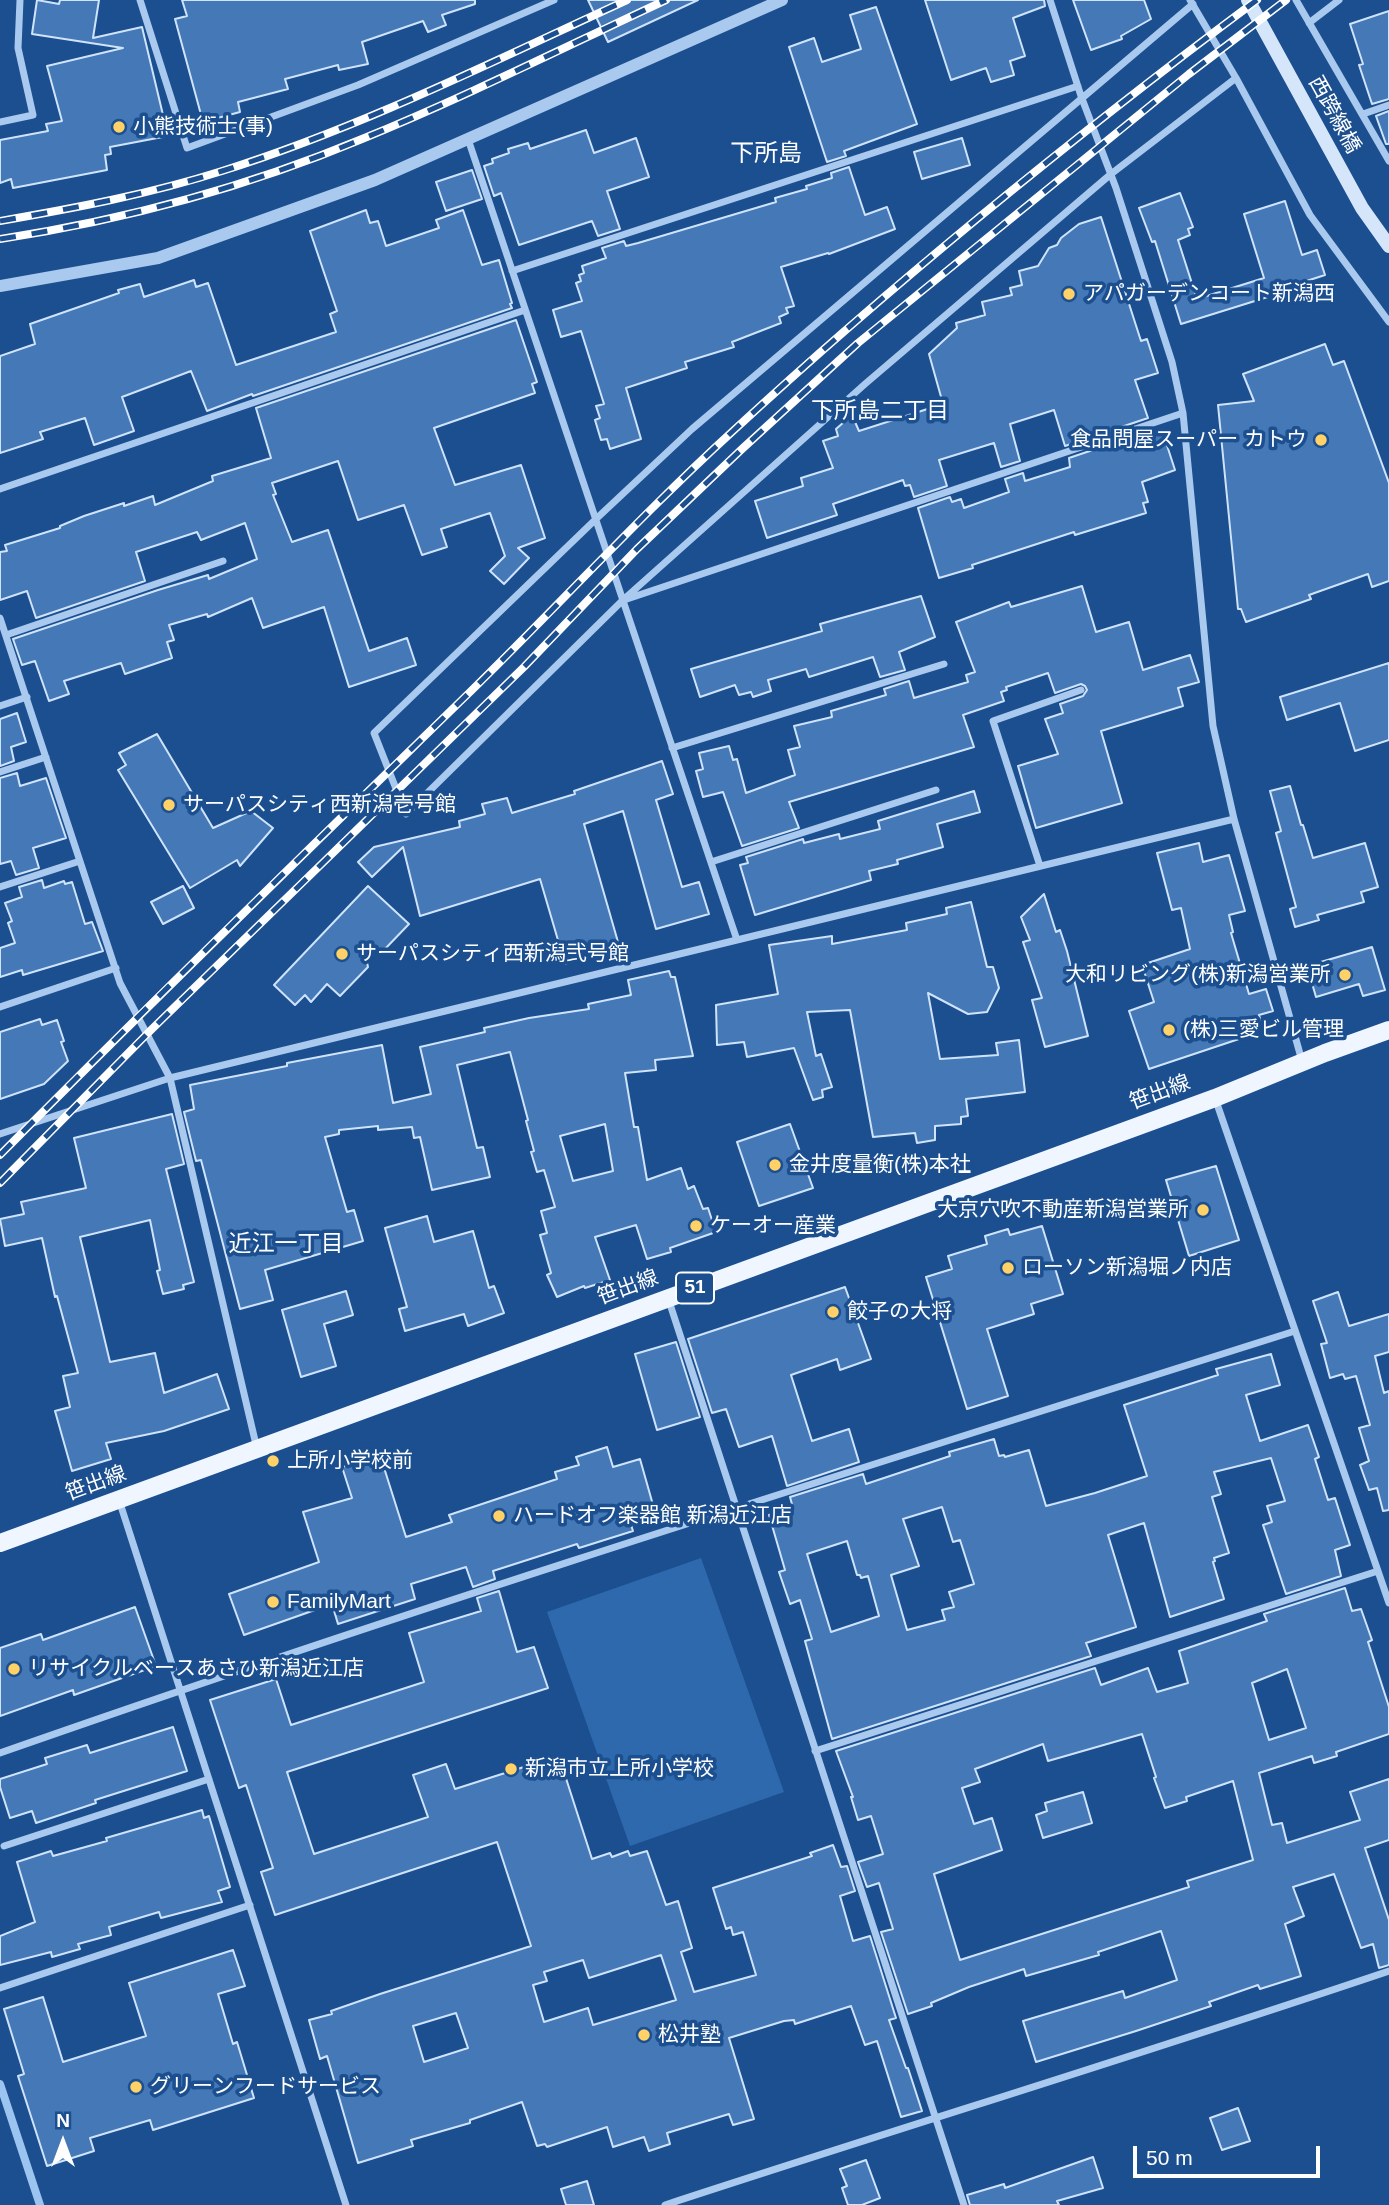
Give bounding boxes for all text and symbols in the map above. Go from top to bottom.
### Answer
street label: 西跨線橋 [1303,72,1365,158]
place label: 小熊技術士(事) [133,114,273,140]
marker: 小熊技術士(事) [111,119,127,135]
district label: 下所島 [730,140,802,168]
place label: アパガーデンコート新潟西 [1083,281,1335,307]
marker: アパガーデンコート新潟西 [1061,286,1077,302]
district label: 下所島二丁目 [811,398,949,426]
place label: 食品問屋スーパー カトウ [1070,427,1307,453]
marker: 食品問屋スーパー カトウ [1313,432,1329,448]
place label: サーパスシティ西新潟壱号館 [183,792,456,818]
marker: サーパスシティ西新潟壱号館 [161,797,177,813]
place label: サーパスシティ西新潟弐号館 [356,941,629,967]
marker: サーパスシティ西新潟弐号館 [334,946,350,962]
place label: 大和リビング(株)新潟営業所 [1065,962,1331,988]
marker: 大和リビング(株)新潟営業所 [1337,967,1353,983]
place label: (株)三愛ビル管理 [1183,1017,1344,1043]
marker: (株)三愛ビル管理 [1161,1022,1177,1038]
street label: 笹出線 [1126,1070,1194,1116]
place label: 金井度量衡(株)本社 [789,1152,971,1178]
marker: 金井度量衡(株)本社 [767,1157,783,1173]
place label: 大京穴吹不動産新潟営業所 [937,1197,1189,1223]
marker: 大京穴吹不動産新潟営業所 [1195,1202,1211,1218]
place label: ケーオー産業 [710,1213,836,1239]
marker: ケーオー産業 [688,1218,704,1234]
district label: 近江一丁目 [229,1231,343,1259]
place label: ローソン新潟堀ノ内店 [1022,1255,1232,1281]
marker: ローソン新潟堀ノ内店 [1000,1260,1016,1276]
street label: 笹出線 [594,1265,662,1311]
road number: 51 [676,1272,714,1304]
place label: 餃子の大将 [847,1299,952,1325]
marker: 餃子の大将 [825,1304,841,1320]
place label: 上所小学校前 [287,1448,413,1474]
marker: 上所小学校前 [265,1453,281,1469]
street label: 笹出線 [62,1461,130,1507]
place label: ハードオフ楽器館 新潟近江店 [513,1503,792,1529]
marker: ハードオフ楽器館 新潟近江店 [491,1508,507,1524]
place label: FamilyMart [287,1589,391,1615]
marker: FamilyMart [265,1594,281,1610]
place label: リサイクルベースあさひ新潟近江店 [28,1656,364,1682]
marker: リサイクルベースあさひ新潟近江店 [6,1661,22,1677]
place label: 新潟市立上所小学校 [525,1756,714,1782]
marker: 新潟市立上所小学校 [503,1761,519,1777]
place label: 松井塾 [658,2022,721,2048]
marker: 松井塾 [636,2027,652,2043]
place label: グリーンフードサービス [150,2074,381,2100]
marker: グリーンフードサービス [128,2079,144,2095]
north arrow [28,2107,98,2177]
text: N [56,2110,70,2131]
scale bar [1137,2132,1324,2176]
text: 50 m [1146,2146,1193,2169]

